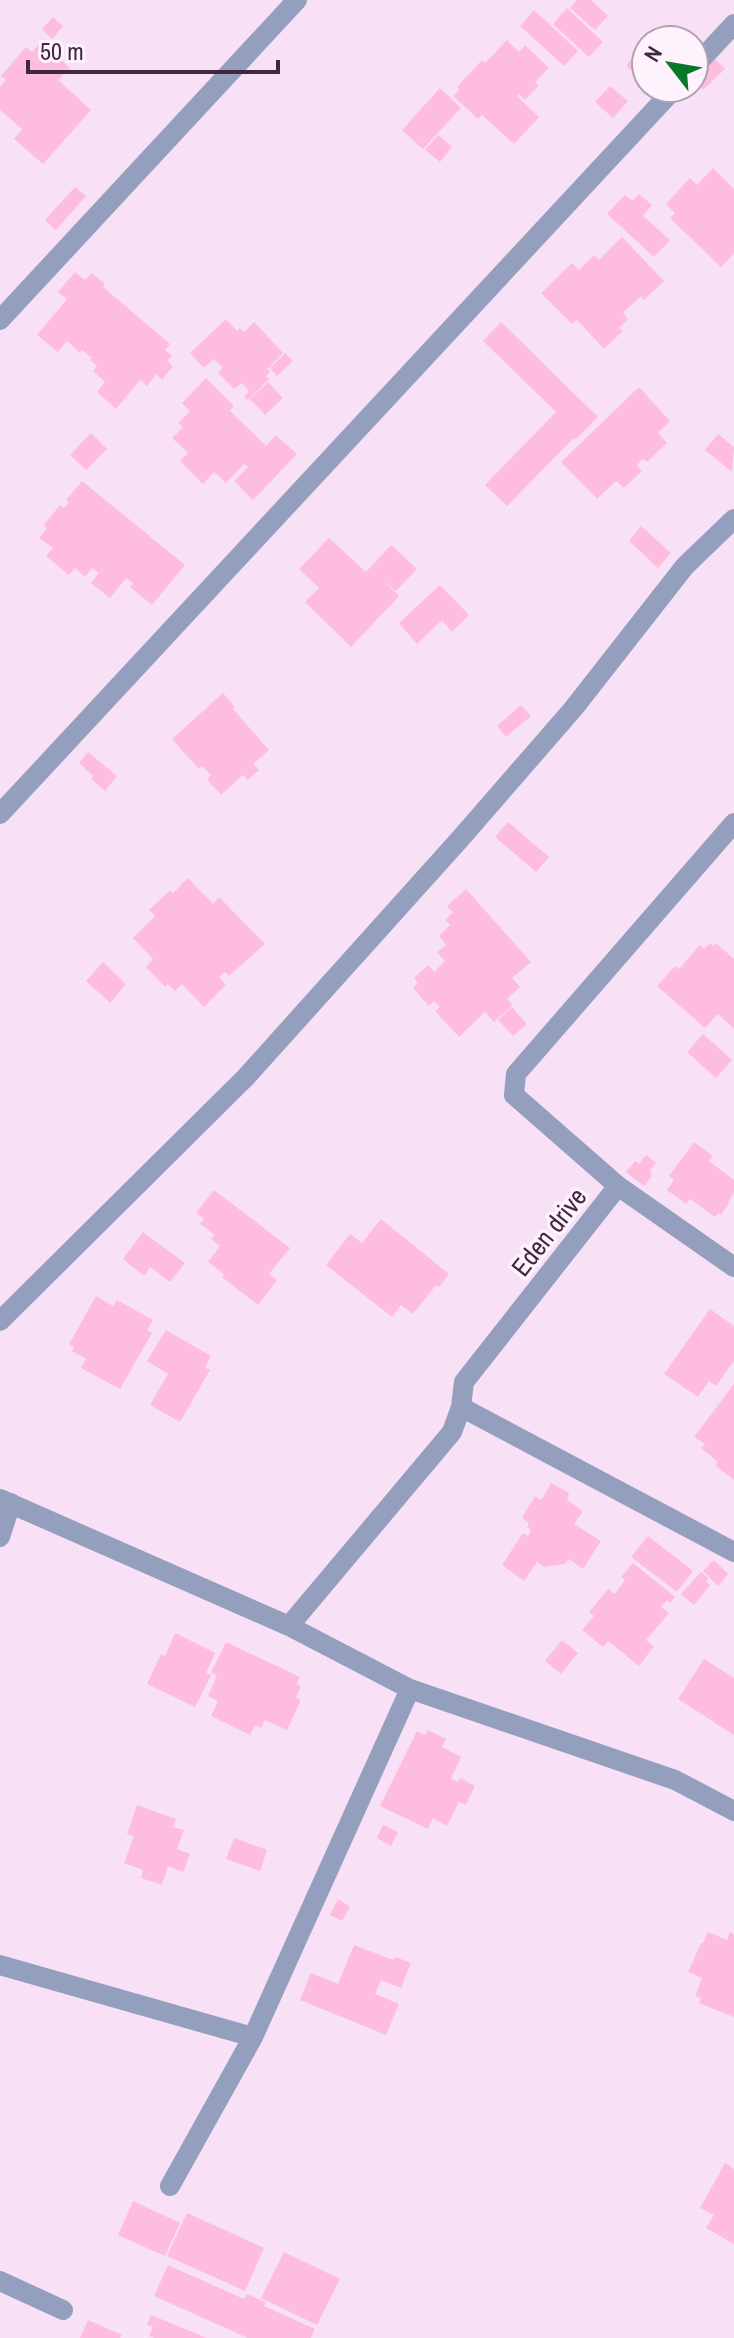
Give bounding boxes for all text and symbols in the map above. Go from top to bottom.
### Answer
scale bar [28,24,278,74]
north arrow [630,24,710,104]
text: 50 m [40,35,84,67]
text: N [637,40,669,67]
street label: Eden drive [503,1180,594,1283]

